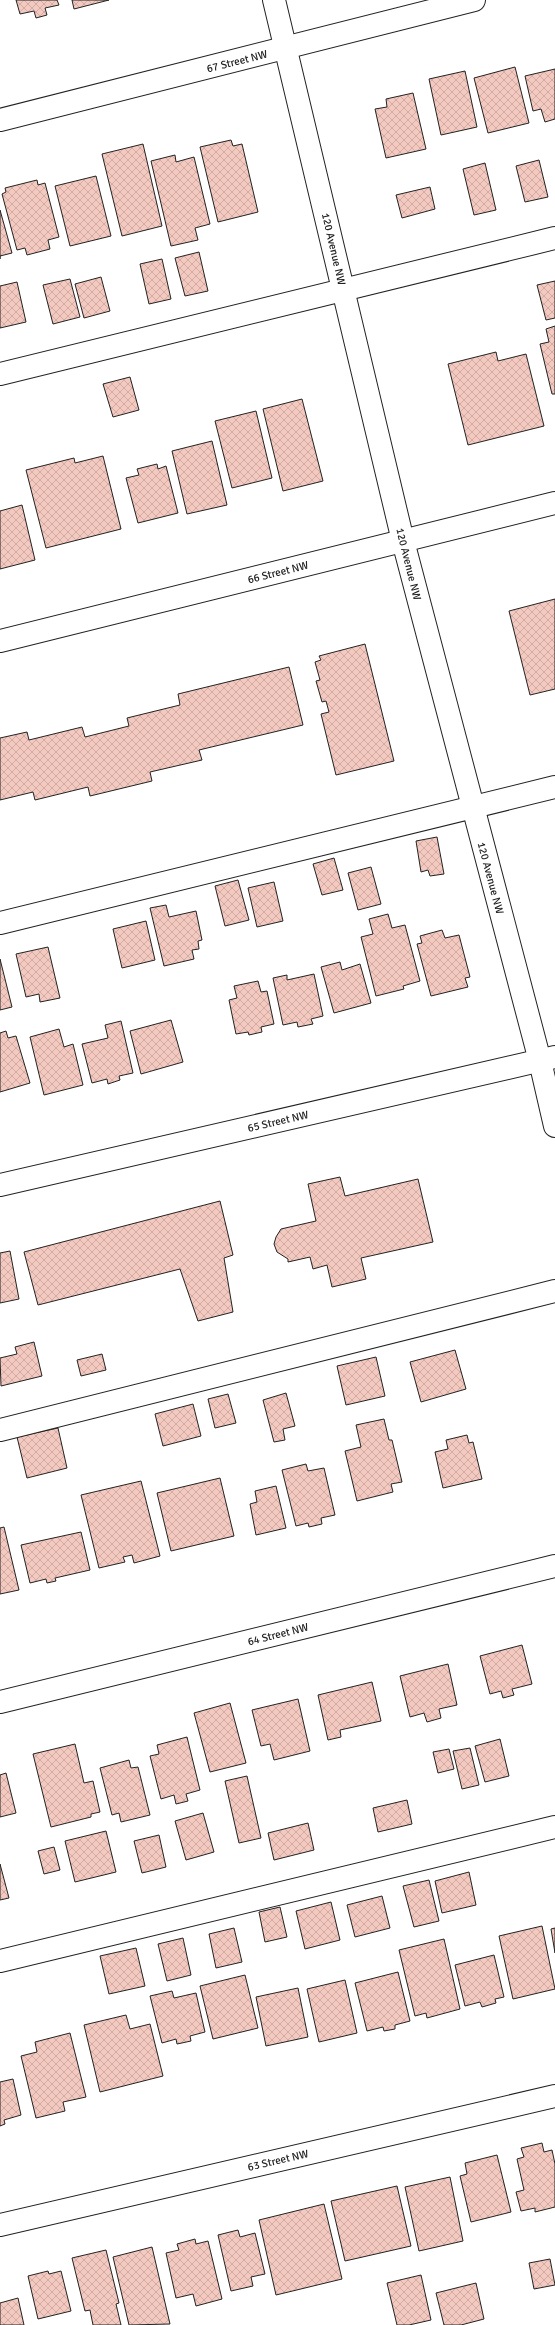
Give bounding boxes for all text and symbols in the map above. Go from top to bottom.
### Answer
street label: 67 Street NW [205,47,269,75]
street label: 120 Avenue NW [319,212,348,287]
street label: 120 Avenue NW [393,527,424,602]
street label: 66 Street NW [246,558,310,586]
street label: 120 Avenue NW [475,841,507,916]
street label: 65 Street NW [246,1108,311,1135]
street label: 64 Street NW [246,1620,310,1648]
street label: 63 Street NW [246,2147,311,2174]

